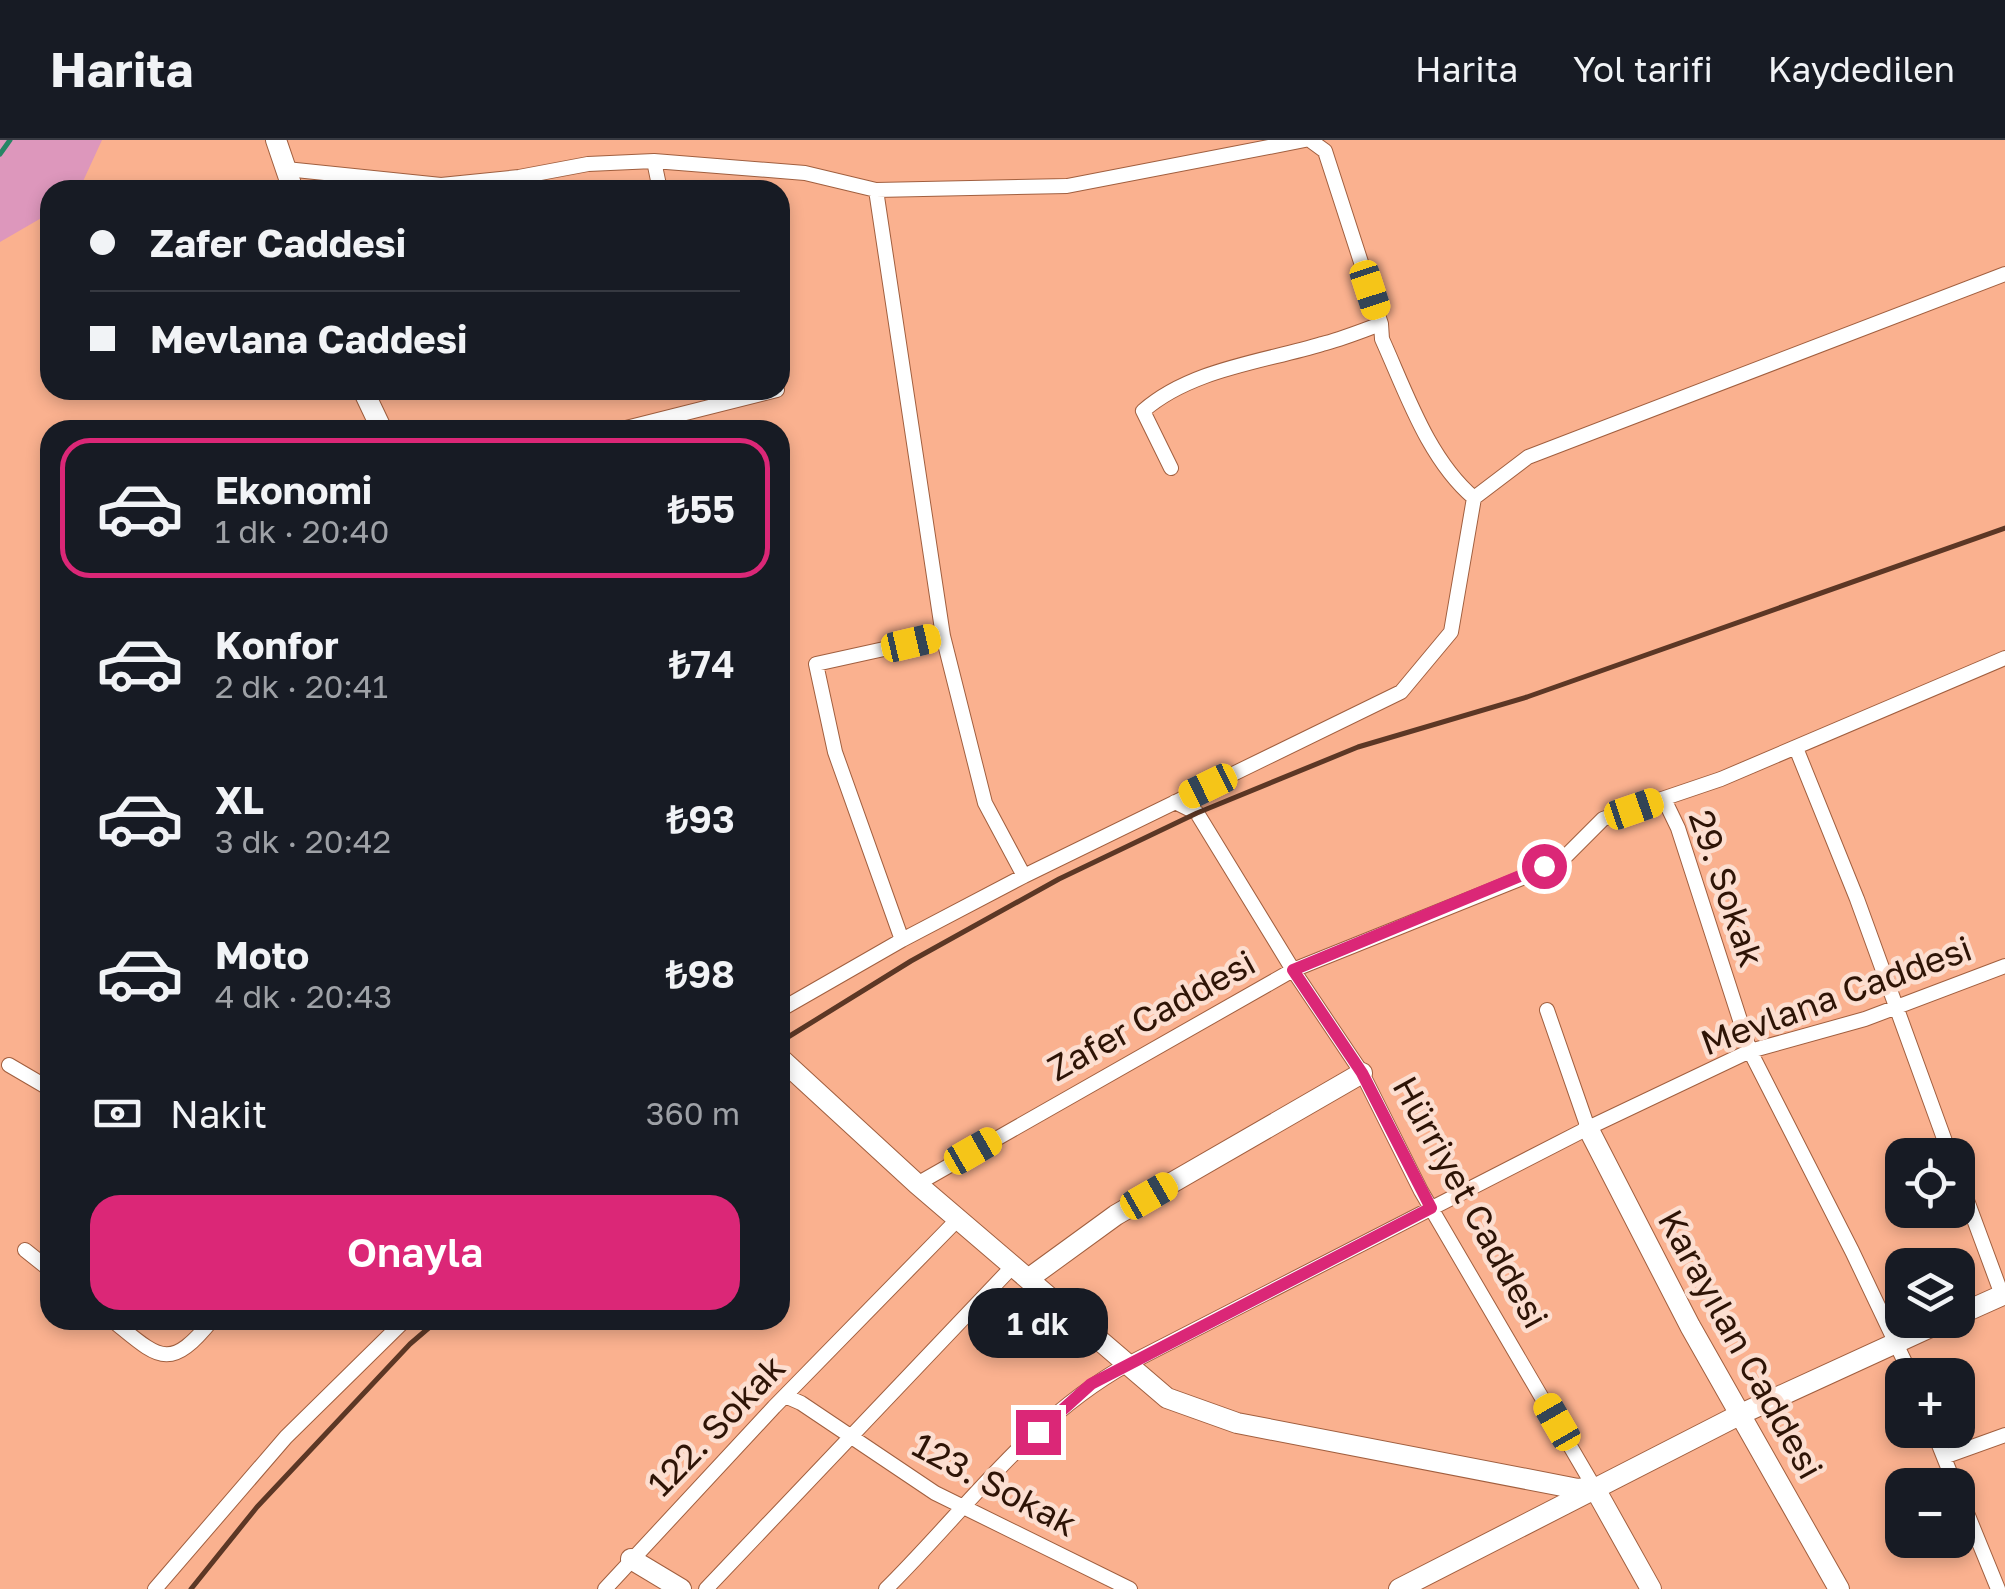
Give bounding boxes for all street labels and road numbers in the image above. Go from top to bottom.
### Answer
street label: 29. Sokak [1681,804,1773,972]
street label: Mevlana Caddesi [1695,926,1977,1064]
street label: Zafer Caddesi [1040,941,1262,1089]
street label: Hürriyet Caddesi [1384,1069,1558,1335]
street label: Karayılan Caddesi [1650,1202,1832,1486]
street label: 122. Sokak [639,1346,793,1504]
street label: 123. Sokak [906,1423,1084,1545]

